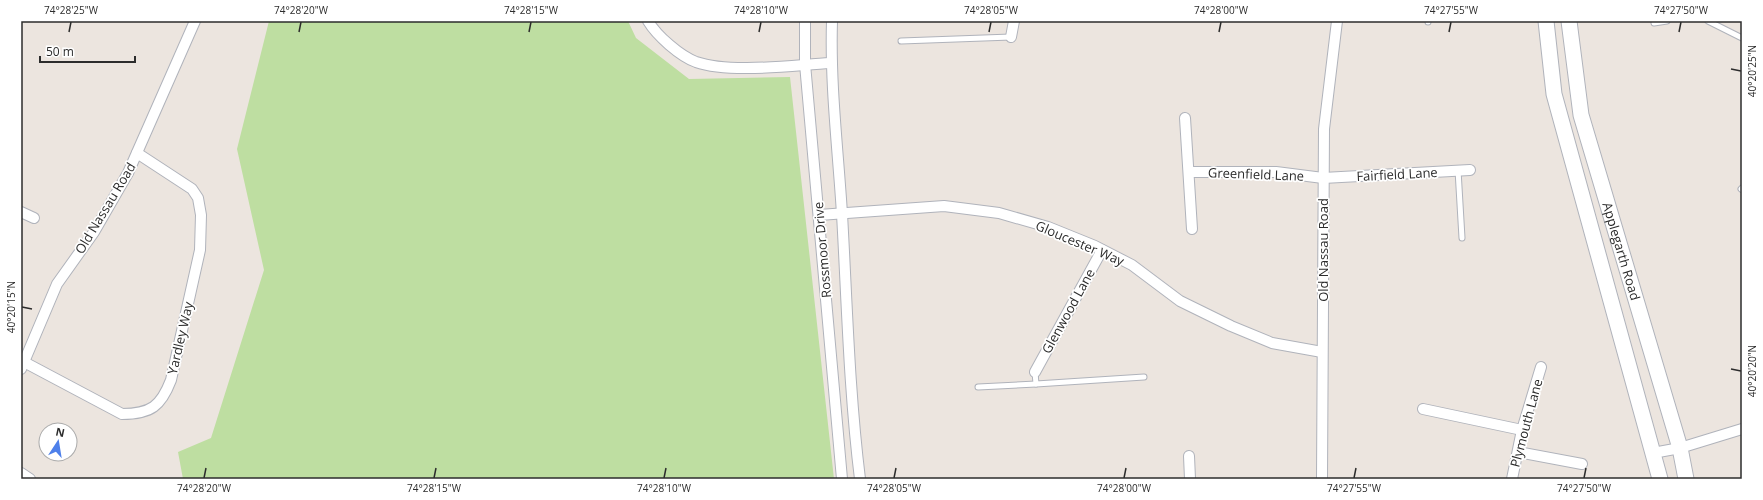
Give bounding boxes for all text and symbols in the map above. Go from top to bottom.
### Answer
text: 74°28'25"W [44,3,99,17]
text: 74°28'20"W [274,3,329,17]
text: 74°28'15"W [504,3,559,17]
text: 74°28'10"W [734,3,789,17]
text: 74°28'05"W [964,3,1019,17]
text: 74°28'00"W [1194,3,1249,17]
text: 74°27'55"W [1424,3,1479,17]
text: 74°27'50"W [1654,3,1709,17]
scale bar [40,38,135,64]
text: 50 m [46,43,74,60]
text: 40°20'25"N [1745,45,1759,97]
street label: Old Nassau Road [71,159,139,257]
street label: Greenfield Lane [1208,163,1304,185]
street label: Fairfield Lane [1356,163,1438,185]
street label: Old Nassau Road [1314,198,1332,302]
street label: Applegarth Road [1598,200,1645,303]
street label: Rossmoor Drive [809,201,835,299]
street label: Gloucester Way [1033,216,1128,270]
street label: Glenwood Lane [1037,265,1099,357]
text: 40°20'15"N [4,281,18,333]
street label: Yardley Way [163,299,197,376]
text: 40°20'20"N [1745,345,1759,397]
street label: Plymouth Lane [1506,377,1546,469]
north arrow [38,422,78,462]
text: N [54,423,66,440]
text: 74°28'20"W [177,481,232,495]
text: 74°28'15"W [407,481,462,495]
text: 74°28'10"W [637,481,692,495]
text: 74°28'05"W [867,481,922,495]
text: 74°28'00"W [1097,481,1152,495]
text: 74°27'55"W [1327,481,1382,495]
text: 74°27'50"W [1557,481,1612,495]

